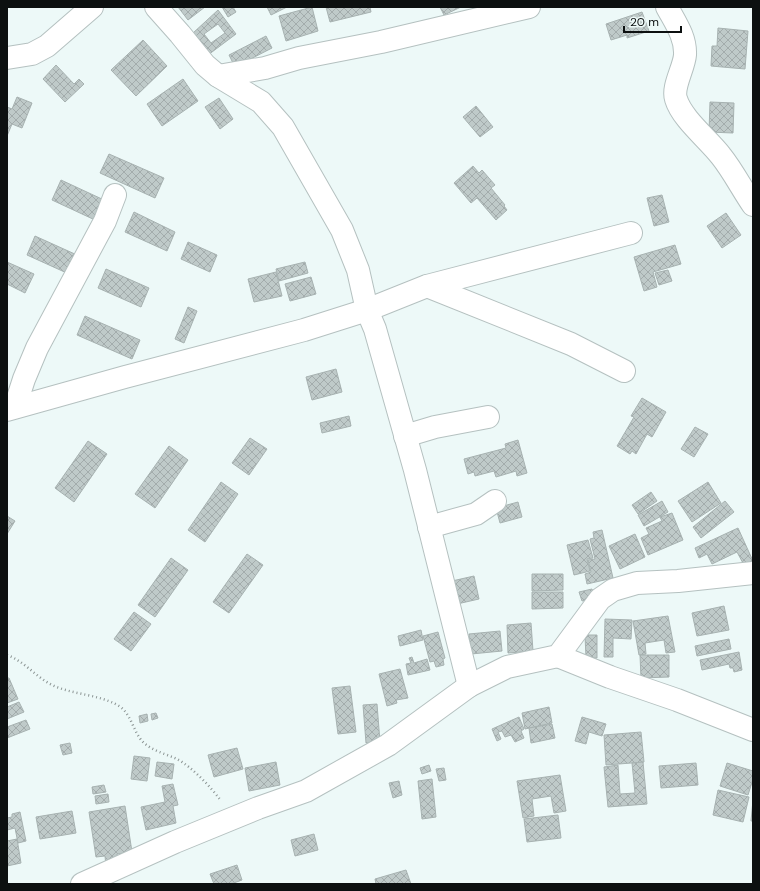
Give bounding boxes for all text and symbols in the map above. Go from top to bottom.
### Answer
scale bar [624,8,681,34]
text: 20 m [630,14,659,30]

